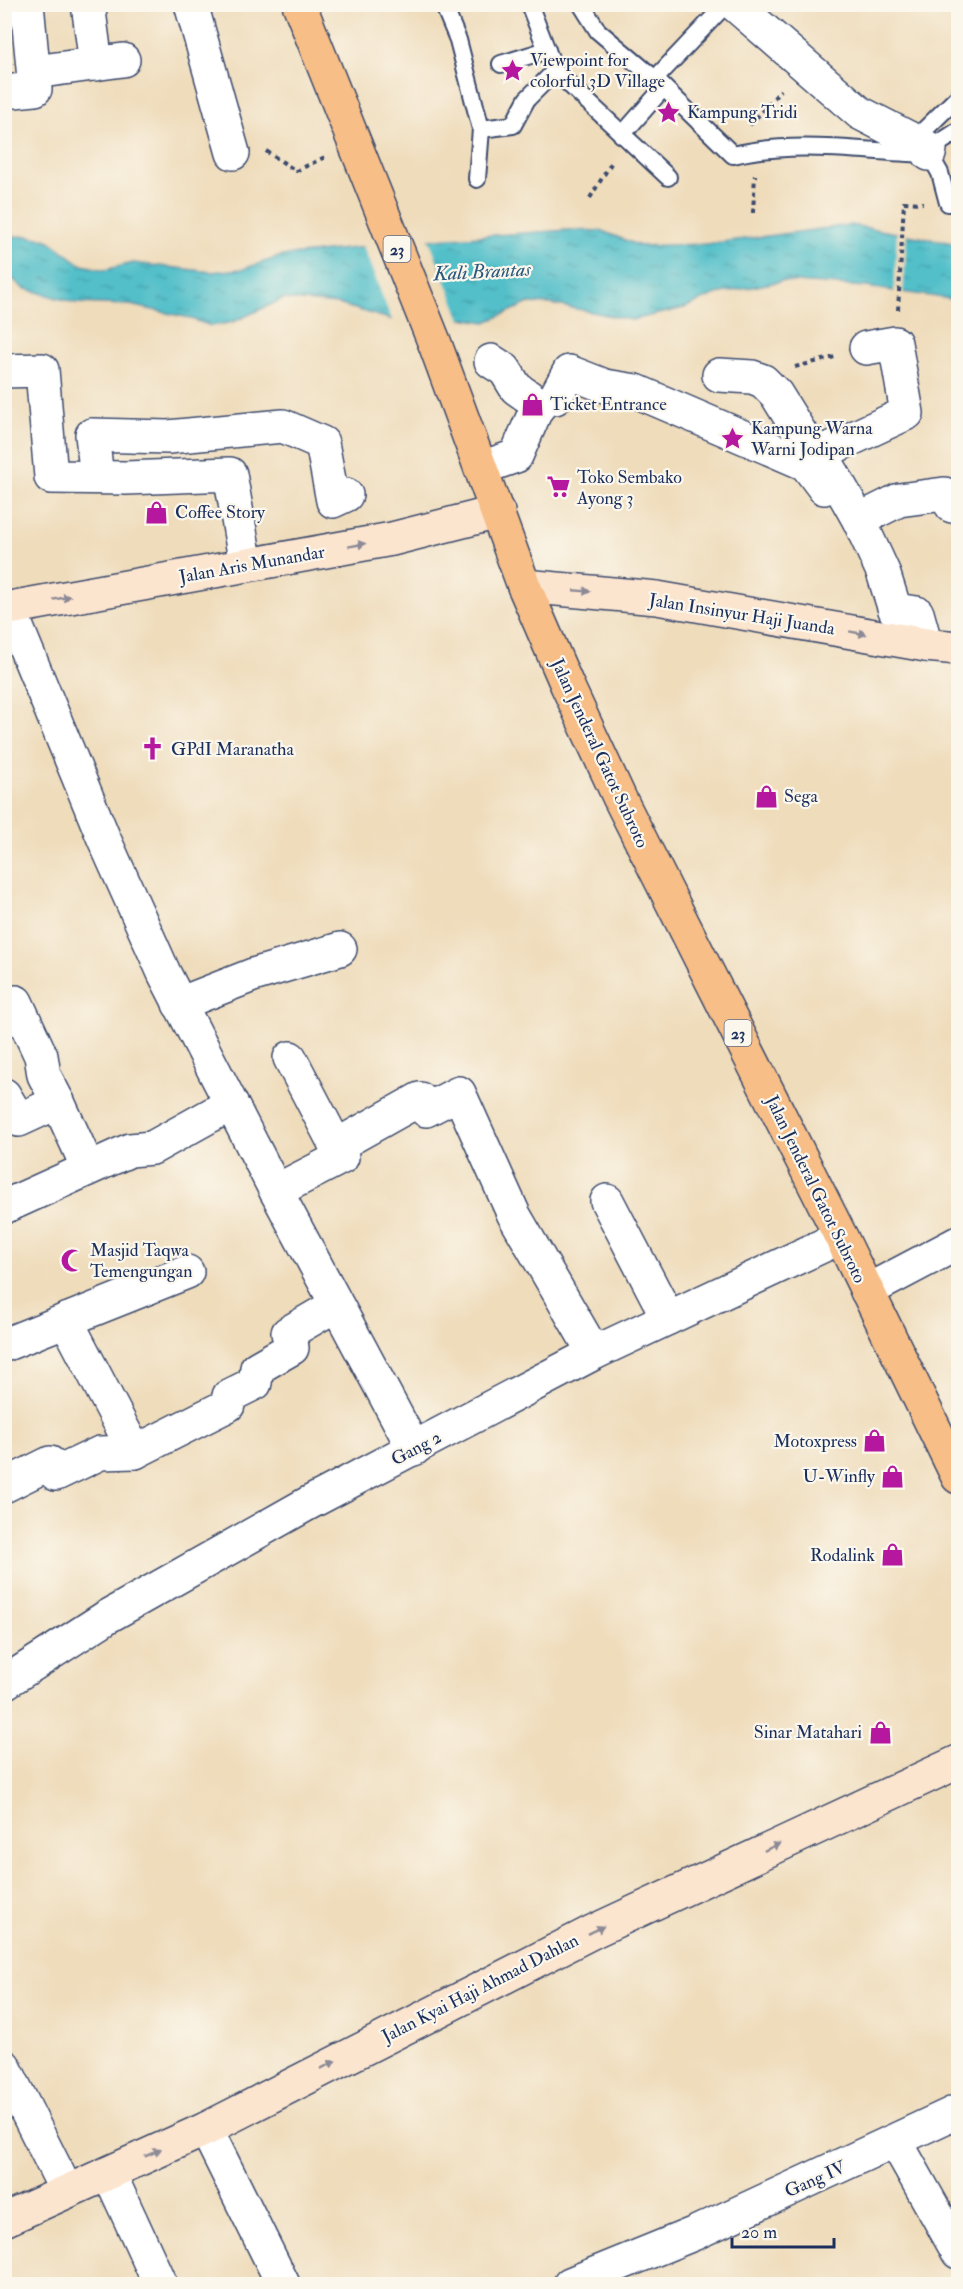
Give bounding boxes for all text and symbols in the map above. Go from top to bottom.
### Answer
place label: Viewpoint for colorful 3D Village [530,49,666,93]
place icon: Viewpoint for colorful 3D Village [499,57,525,83]
place icon: Kampung Tridi [656,99,682,125]
place label: Kampung Tridi [687,101,798,124]
road number: 23 [384,236,410,262]
water label: Kali Brantas [432,256,532,287]
shop icon: Ticket Entrance [519,391,545,417]
place label: Ticket Entrance [550,393,667,416]
place label: Kampung Warna Warni Jodipan [750,417,873,461]
place icon: Kampung Warna Warni Jodipan [720,425,746,451]
place label: Toko Sembako Ayong 3 [576,466,682,510]
supermarket icon: Toko Sembako Ayong 3 [546,474,572,500]
shop icon: Coffee Story [144,499,170,525]
place label: Coffee Story [175,501,266,524]
street label: Jalan Aris Munandar [176,540,327,589]
one-way arrow [348,540,367,549]
one-way arrow [572,586,591,596]
street label: Jalan Insinyur Haji Juanda [646,588,837,641]
one-way arrow [53,594,72,603]
one-way arrow [848,629,867,638]
street label: Jalan Jenderal Gatot Subroto [545,654,654,852]
church icon: GPdI Maranatha [140,736,166,762]
place label: GPdI Maranatha [171,738,294,761]
shop icon: Sega [753,783,779,809]
place label: Sega [784,785,818,808]
road number: 23 [724,1020,752,1046]
street label: Jalan Jenderal Gatot Subroto [760,1091,871,1287]
place label: Masjid Taqwa Temengungan [90,1239,192,1283]
mosque icon: Masjid Taqwa Temengungan [59,1247,85,1273]
street label: Gang 2 [387,1426,445,1471]
shop icon: Motoxpress [862,1428,888,1454]
place label: Motoxpress [773,1430,857,1453]
shop icon: U-Winfly [880,1463,906,1489]
place label: U-Winfly [803,1465,876,1488]
shop icon: Rodalink [880,1542,906,1568]
place label: Rodalink [810,1544,875,1567]
shop icon: Sinar Matahari [867,1719,893,1745]
place label: Sinar Matahari [754,1721,862,1744]
one-way arrow [764,1843,781,1852]
one-way arrow [587,1926,604,1935]
street label: Jalan Kyai Haji Ahmad Dahlan [377,1929,582,2049]
one-way arrow [319,2061,336,2070]
one-way arrow [145,2148,162,2157]
street label: Gang IV [781,2155,851,2203]
scale bar [732,2211,834,2249]
text: 20 m [741,2221,777,2244]

